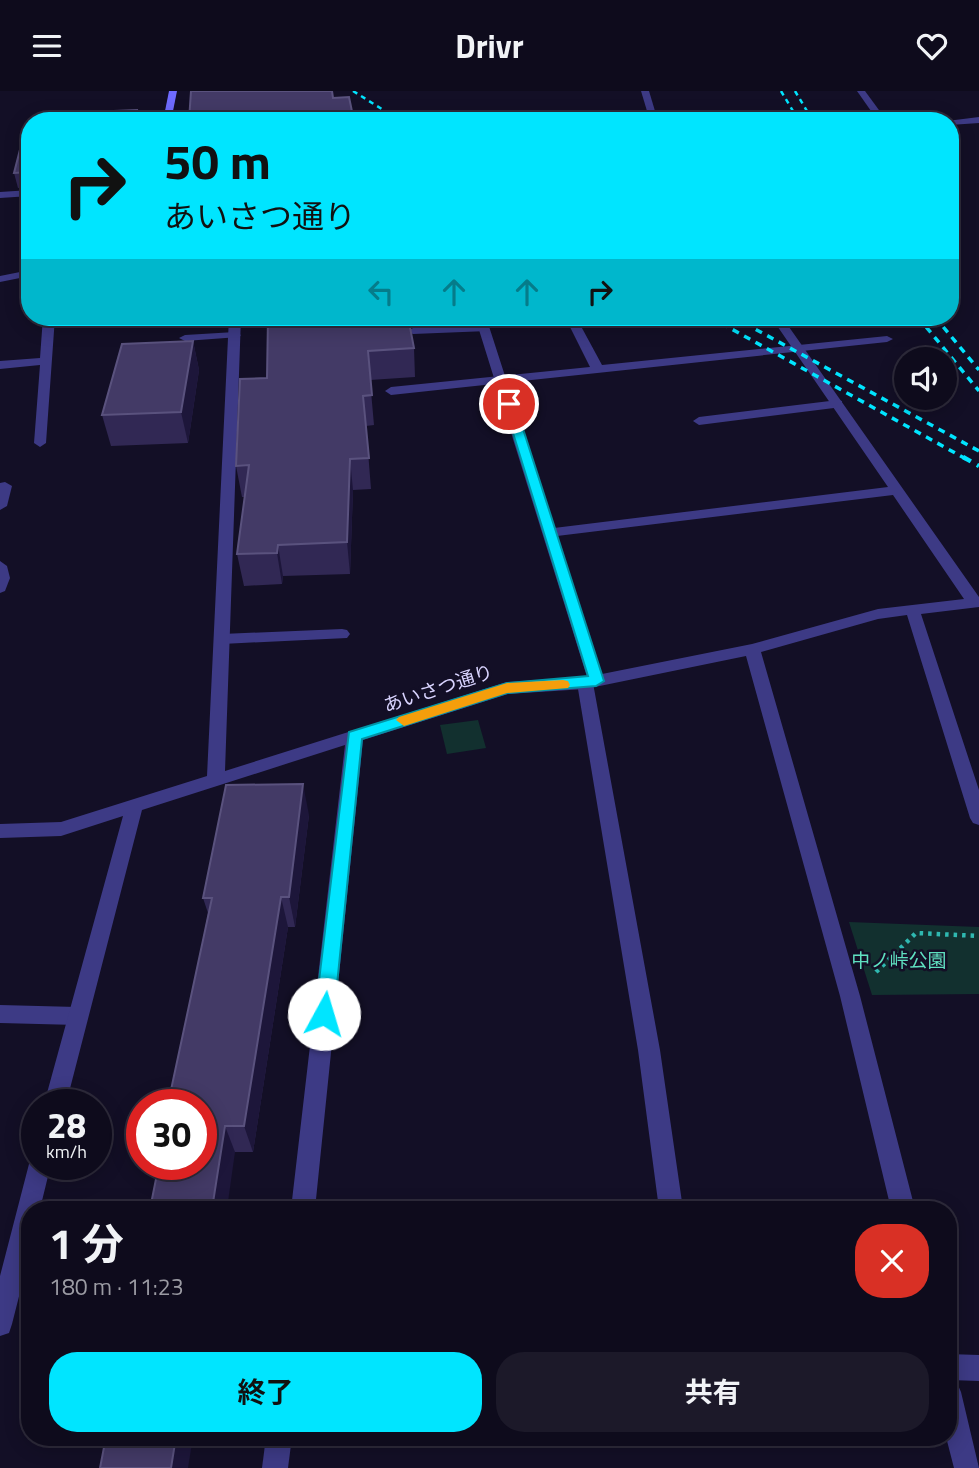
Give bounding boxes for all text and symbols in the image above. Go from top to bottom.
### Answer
text: Drivr [455,22,524,70]
icon: menu [28,27,66,65]
icon: heart [913,27,951,65]
text: 50 m [164,123,271,198]
icon: right [49,140,140,231]
text: あいさつ通り [164,192,356,240]
icon: left [362,273,400,311]
icon: ahead [435,273,473,311]
icon: ahead [508,273,546,311]
icon: right [581,273,619,311]
map controls [894,347,957,410]
button: sound [894,347,957,410]
pin [479,374,539,434]
icon: arrive [490,385,528,423]
street label: あいさつ通り [379,656,497,719]
park label: 中ノ峠公園 [851,945,947,974]
position arrow [287,977,361,1051]
speed limit sign: 30 [126,1089,217,1180]
text: 28 [47,1098,86,1152]
text: km/h [46,1138,87,1165]
text: 1 分 [49,1211,124,1275]
button: close [855,1224,929,1298]
text: 180 m · 11:23 [49,1269,184,1304]
button: 終了 [49,1352,482,1432]
button: 共有 [496,1352,929,1432]

